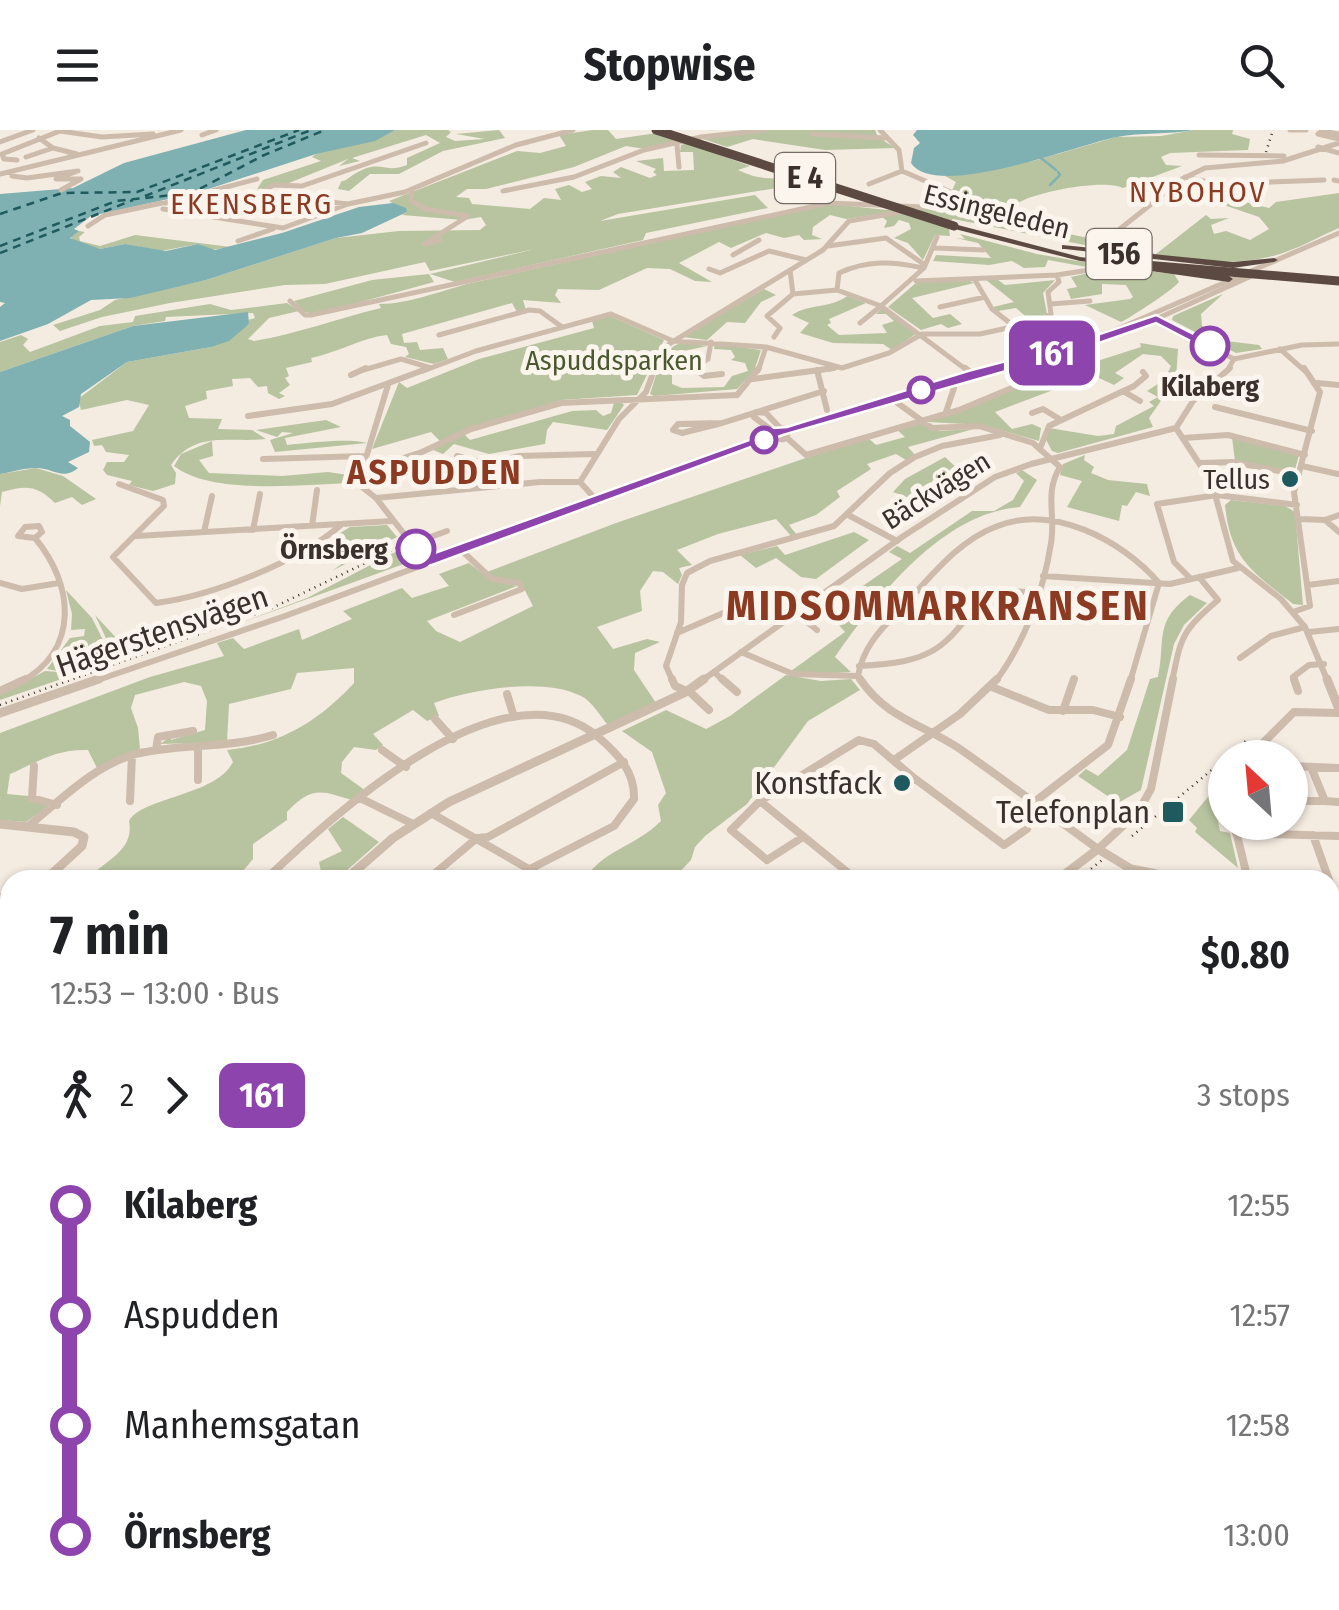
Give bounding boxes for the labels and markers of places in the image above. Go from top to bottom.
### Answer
marker: Kilaberg [1191,327,1229,365]
place label: Kilaberg [1161,370,1259,403]
unlabelled marker [908,377,934,403]
unlabelled marker [751,427,777,453]
place label: Tellus [1203,463,1270,496]
marker: Tellus [1279,468,1301,490]
marker: Örnsberg [397,530,435,568]
place label: Örnsberg [280,533,388,566]
place label: Konstfack [754,764,882,802]
marker: Konstfack [891,772,913,794]
place label: Telefonplan [996,793,1150,831]
marker: Telefonplan [1160,799,1186,825]

